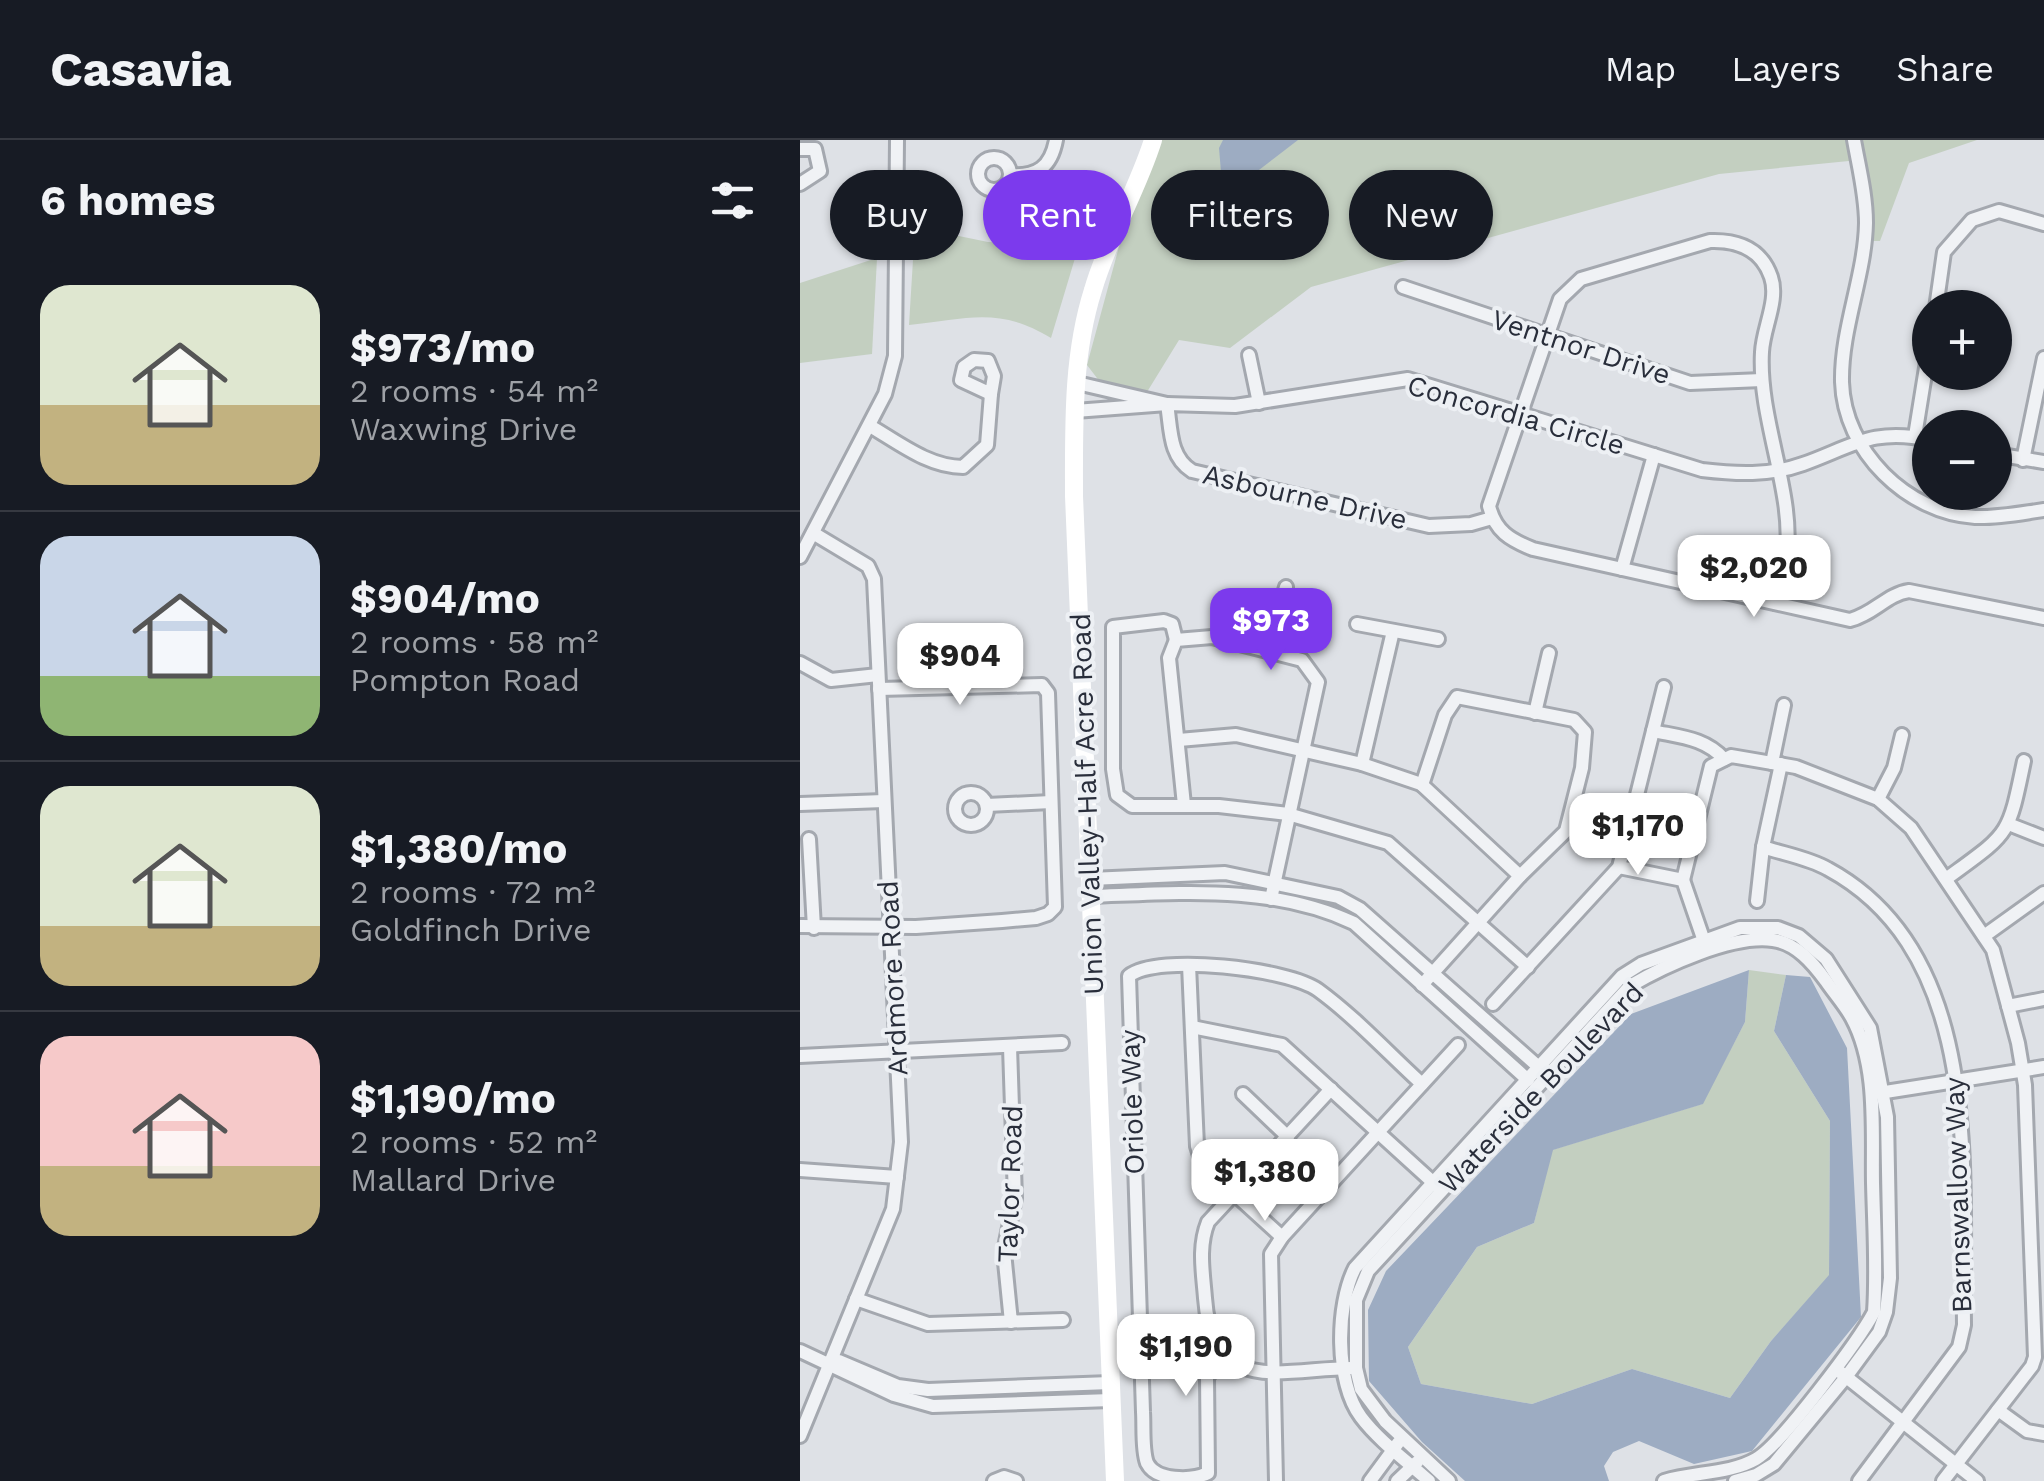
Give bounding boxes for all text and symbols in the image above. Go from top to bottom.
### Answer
text: Casavia [50,41,232,98]
text: Map [1605,48,1676,90]
text: Layers [1731,48,1841,90]
text: Share [1896,48,1994,90]
chip: Buy [830,170,963,260]
chip: Rent [983,170,1131,260]
chip: Filters [1151,170,1329,260]
chip: New [1349,170,1493,260]
icon: filters [705,173,760,228]
text: 6 homes [40,176,215,225]
map controls [1912,290,2012,510]
button: + [1912,290,2012,390]
street label: Ventnor Drive [1487,303,1675,391]
text: $973/mo [350,323,535,372]
icon: home [120,325,240,445]
street label: Concordia Circle [1404,368,1628,462]
text: 2 rooms · 54 m² [350,372,598,410]
text: Waxwing Drive [350,410,577,448]
button: − [1912,410,2012,510]
street label: Asbourne Drive [1200,457,1410,537]
pin: $2,020 [1673,535,1835,620]
text: $2,020 [1700,548,1808,586]
text: $904/mo [350,574,540,623]
icon: home [120,576,240,696]
pin: $973 [1212,588,1330,673]
text: $973 [1232,601,1310,639]
street label: Union Valley-Half Acre Road [1064,612,1110,996]
text: 2 rooms · 58 m² [350,623,598,661]
pin: $904 [901,623,1019,708]
text: $904 [919,636,1001,674]
text: Pompton Road [350,661,580,699]
pin: $1,170 [1557,793,1719,878]
text: $1,170 [1591,806,1685,844]
text: $1,380/mo [350,824,567,873]
icon: home [120,826,240,946]
text: 2 rooms · 72 m² [350,873,595,911]
street label: Ardmore Road [871,880,915,1076]
text: Goldfinch Drive [350,911,591,949]
street label: Waterside Boulevard [1432,976,1650,1200]
street label: Oriole Way [1113,1028,1151,1175]
text: $1,190/mo [350,1074,556,1123]
icon: home [120,1076,240,1196]
street label: Barnswallow Way [1937,1076,1979,1314]
street label: Taylor Road [991,1105,1029,1263]
text: 2 rooms · 52 m² [350,1123,597,1161]
pin: $1,380 [1184,1139,1346,1224]
text: $1,380 [1213,1152,1317,1190]
text: Mallard Drive [350,1161,556,1199]
pin: $1,190 [1105,1314,1267,1399]
text: $1,190 [1139,1327,1233,1365]

